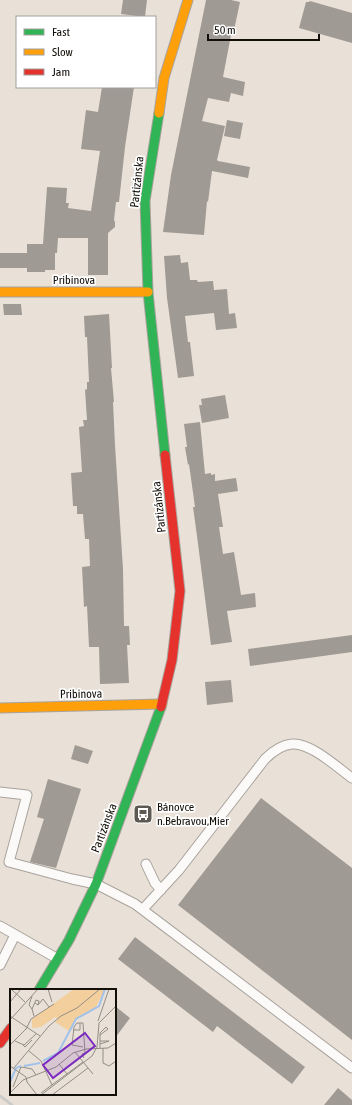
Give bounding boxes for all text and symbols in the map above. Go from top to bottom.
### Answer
legend [16,16,156,88]
scale bar [208,16,319,42]
text: 50 m [214,23,236,37]
text: Fast [52,25,70,39]
text: Slow [52,45,73,59]
text: Jam [52,65,70,79]
street label: Partizánska [127,156,147,208]
street label: Pribinova [53,273,95,287]
street label: Partizánska [149,481,169,533]
street label: Pribinova [60,687,102,701]
place label: Bánovce n.Bebravou,Mier [157,800,229,828]
street label: Partizánska [88,801,120,855]
bus stop icon: Bánovce n.Bebravou,Mier [132,803,154,825]
inset map [10,989,116,1095]

